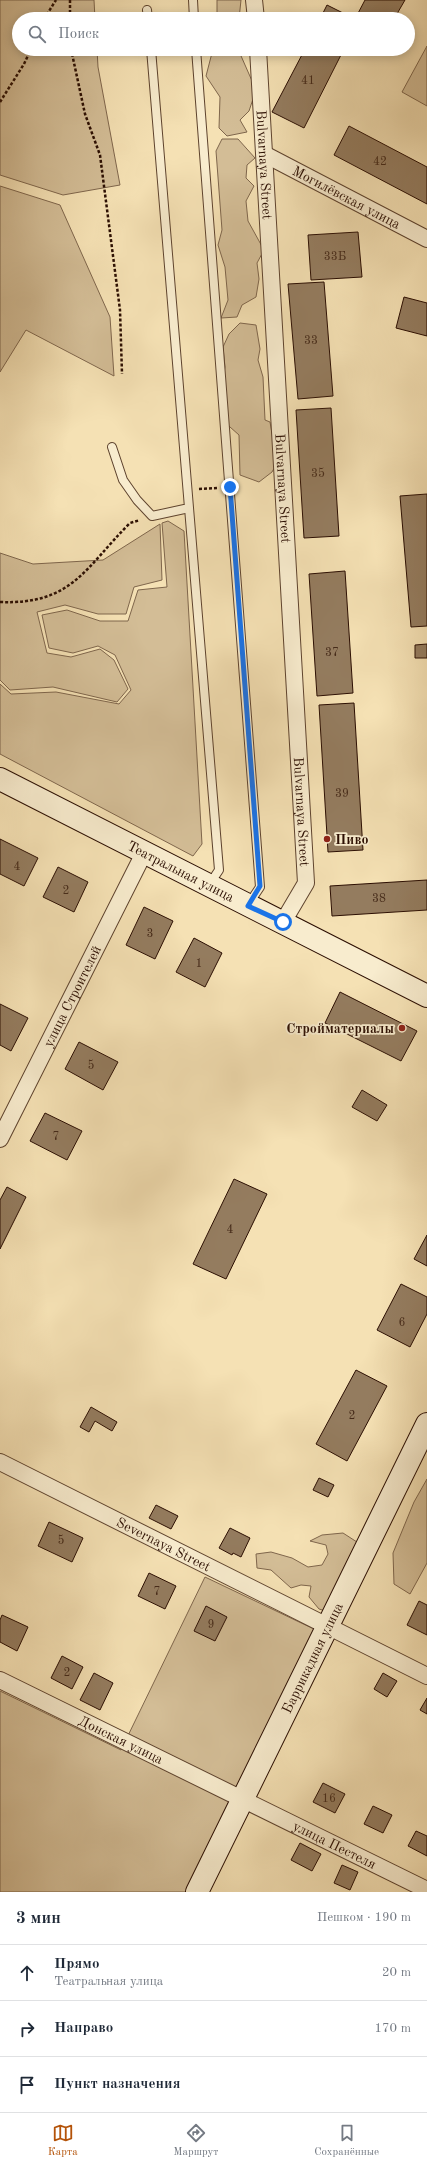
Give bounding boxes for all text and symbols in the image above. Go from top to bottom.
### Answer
search box [12,12,415,56]
icon: search [26,23,48,45]
text: Поиск [58,27,99,42]
house number: 41 [301,75,315,87]
street label: Bulvarnaya Street [254,110,274,220]
house number: 42 [373,156,387,168]
street label: Могилёвская улица [290,164,403,232]
house number: 33Б [324,251,346,263]
house number: 33 [304,335,318,347]
street label: Bulvarnaya Street [272,433,292,544]
house number: 35 [311,467,325,480]
route end [221,478,239,496]
house number: 37 [325,647,339,659]
street label: Bulvarnaya Street [291,757,311,867]
house number: 39 [335,788,349,800]
place label: Пиво [335,833,368,847]
marker: Пиво [322,834,332,844]
street label: Театральная улица [125,839,236,905]
house number: 4 [14,861,21,873]
house number: 2 [63,885,69,897]
house number: 38 [372,893,386,905]
route start [274,913,292,931]
house number: 3 [147,928,153,940]
street label: улица Строителей [41,944,104,1050]
house number: 1 [196,958,202,970]
place label: Стройматериалы [286,1022,394,1036]
marker: Стройматериалы [397,1023,407,1033]
house number: 5 [88,1059,95,1072]
house number: 7 [53,1131,59,1143]
house number: 4 [227,1224,234,1236]
house number: 6 [399,1317,406,1329]
house number: 2 [349,1410,355,1422]
street label: Severnaya Street [114,1515,213,1574]
house number: 5 [58,1534,65,1547]
house number: 7 [154,1586,160,1598]
street label: Баррикадная улица [280,1601,346,1716]
house number: 9 [208,1619,214,1631]
house number: 2 [64,1667,70,1679]
street label: Донская улица [76,1714,165,1767]
house number: 16 [322,1793,336,1805]
street label: улица Пестеля [290,1819,378,1872]
text: 3 мин [16,1910,61,1927]
text: Пешком · 190 m [317,1911,411,1924]
text: Прямо [54,1957,100,1972]
icon: ahead [16,1962,38,1984]
text: 20 m [382,1966,411,1979]
text: Театральная улица [54,1975,163,1988]
icon: right [16,2018,38,2040]
text: Направо [54,2021,113,2036]
text: 170 m [374,2022,411,2035]
icon: arrive [16,2074,38,2096]
text: Пункт назначения [54,2077,181,2092]
tab: Карта [48,2122,78,2160]
tab: Маршрут [173,2122,219,2160]
tab: Сохранённые [314,2122,379,2160]

